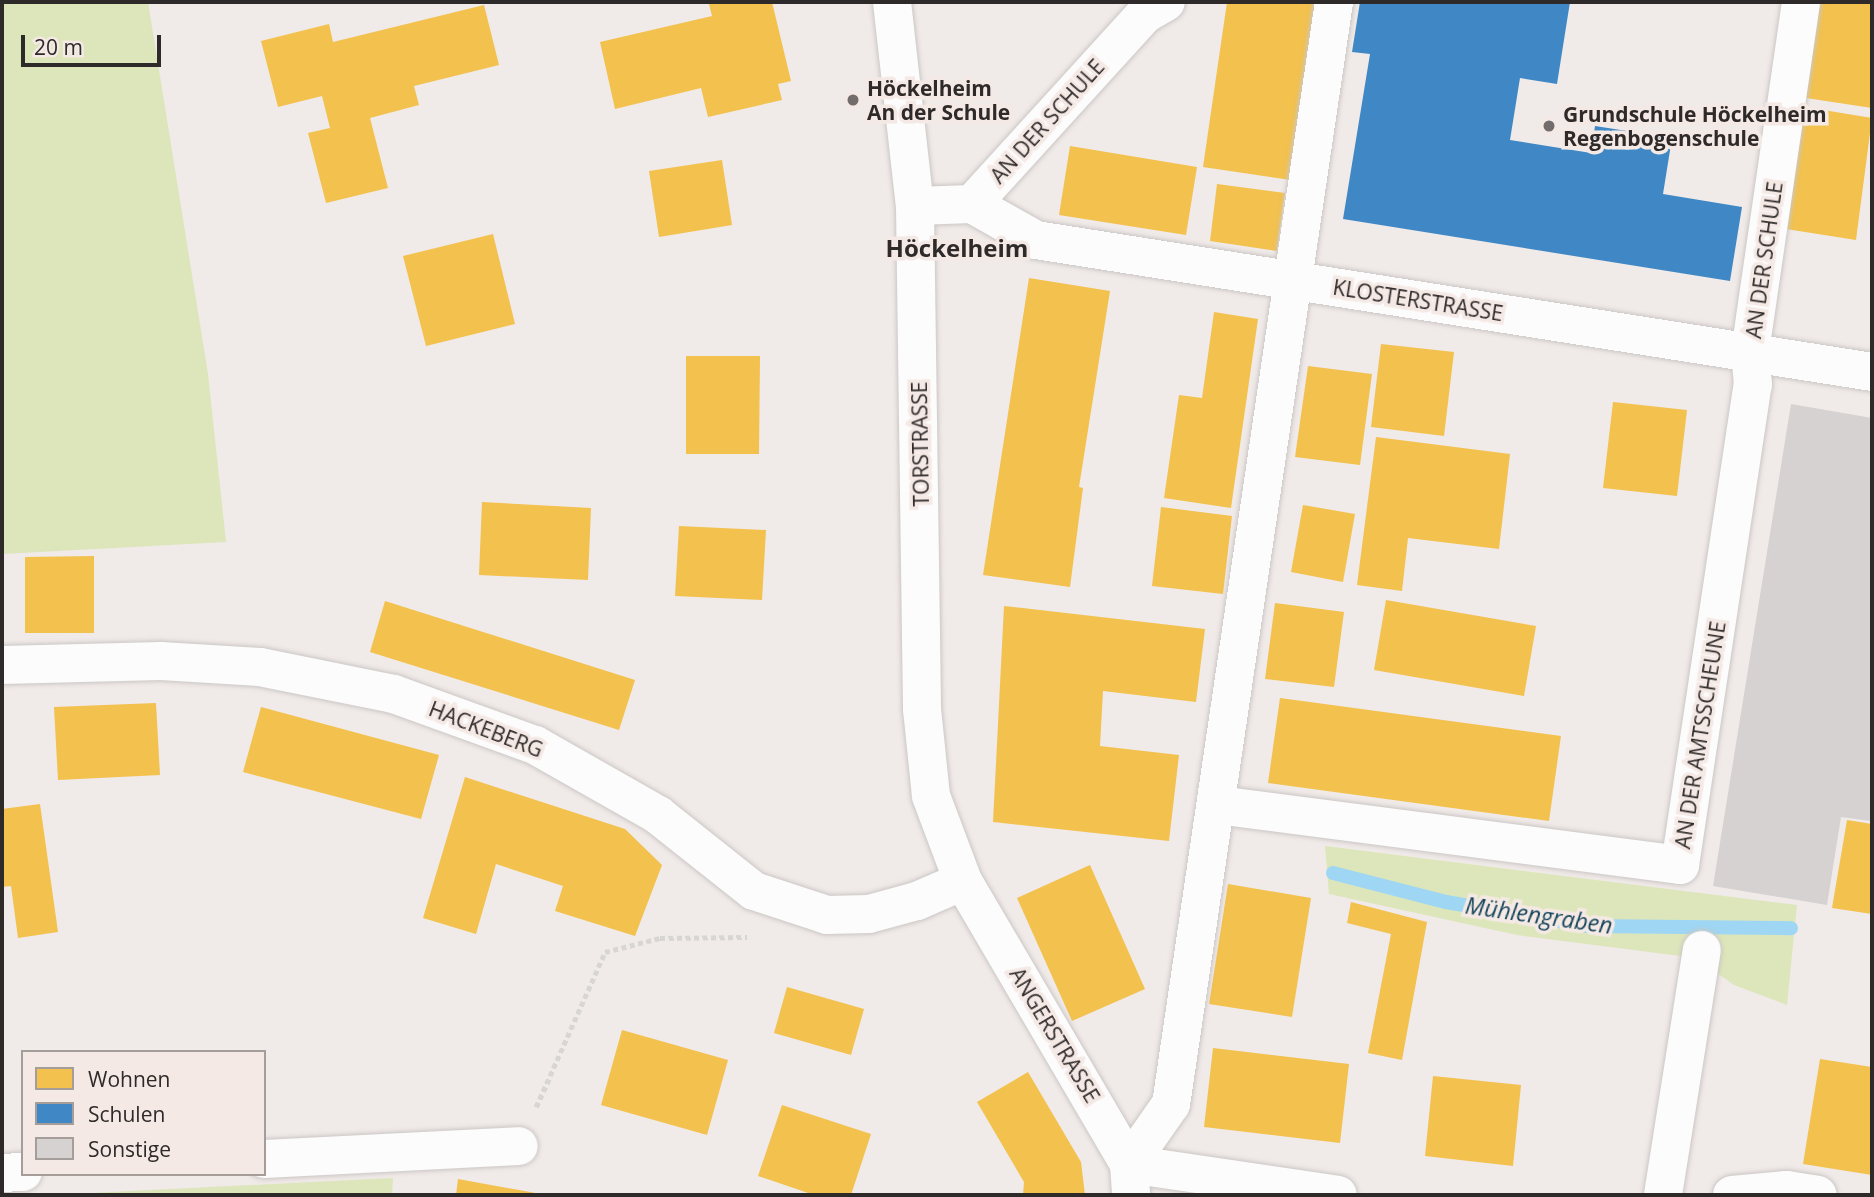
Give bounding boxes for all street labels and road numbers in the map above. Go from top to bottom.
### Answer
street label: AN DER SCHULE [985,54,1109,188]
street label: AN DER SCHULE [1741,180,1787,340]
street label: KLOSTERSTRASSE [1331,274,1505,326]
street label: TORSTRASSE [906,381,934,507]
street label: AN DER AMTSSCHEUNE [1670,620,1730,850]
street label: HACKEBERG [425,696,547,762]
street label: ANGERSTRASSE [1005,963,1105,1107]

